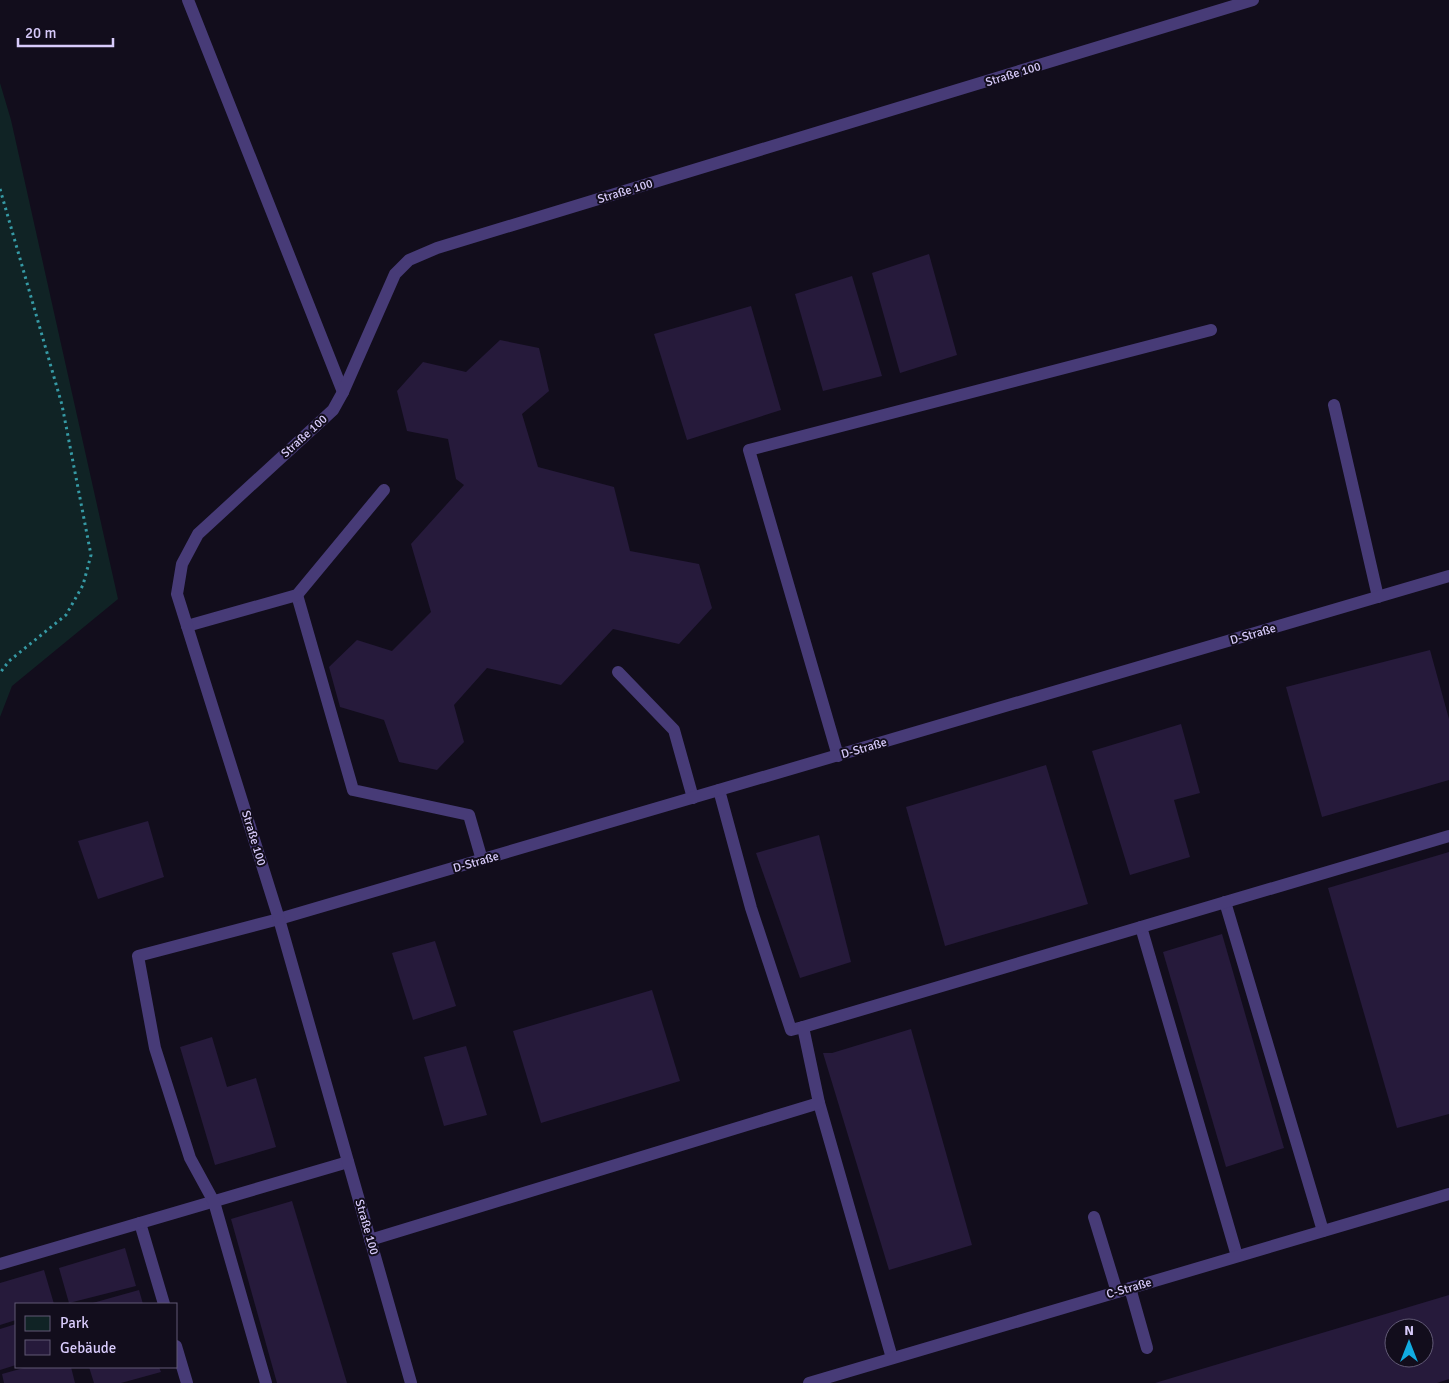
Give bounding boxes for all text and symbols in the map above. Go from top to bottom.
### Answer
scale bar [18,15,112,47]
text: 20 m [25,24,56,42]
street label: Straße 100 [984,59,1043,90]
street label: Straße 100 [596,176,655,207]
street label: Straße 100 [278,412,330,461]
street label: D-Straße [1229,621,1278,648]
street label: D-Straße [840,735,889,762]
street label: Straße 100 [238,809,269,868]
street label: D-Straße [452,849,501,876]
street label: Straße 100 [351,1198,382,1257]
street label: C-Straße [1105,1275,1153,1302]
legend [15,1303,178,1368]
text: Park [60,1314,89,1332]
north arrow [1384,1318,1434,1368]
text: N [1404,1322,1414,1339]
text: Gebäude [60,1339,116,1357]

